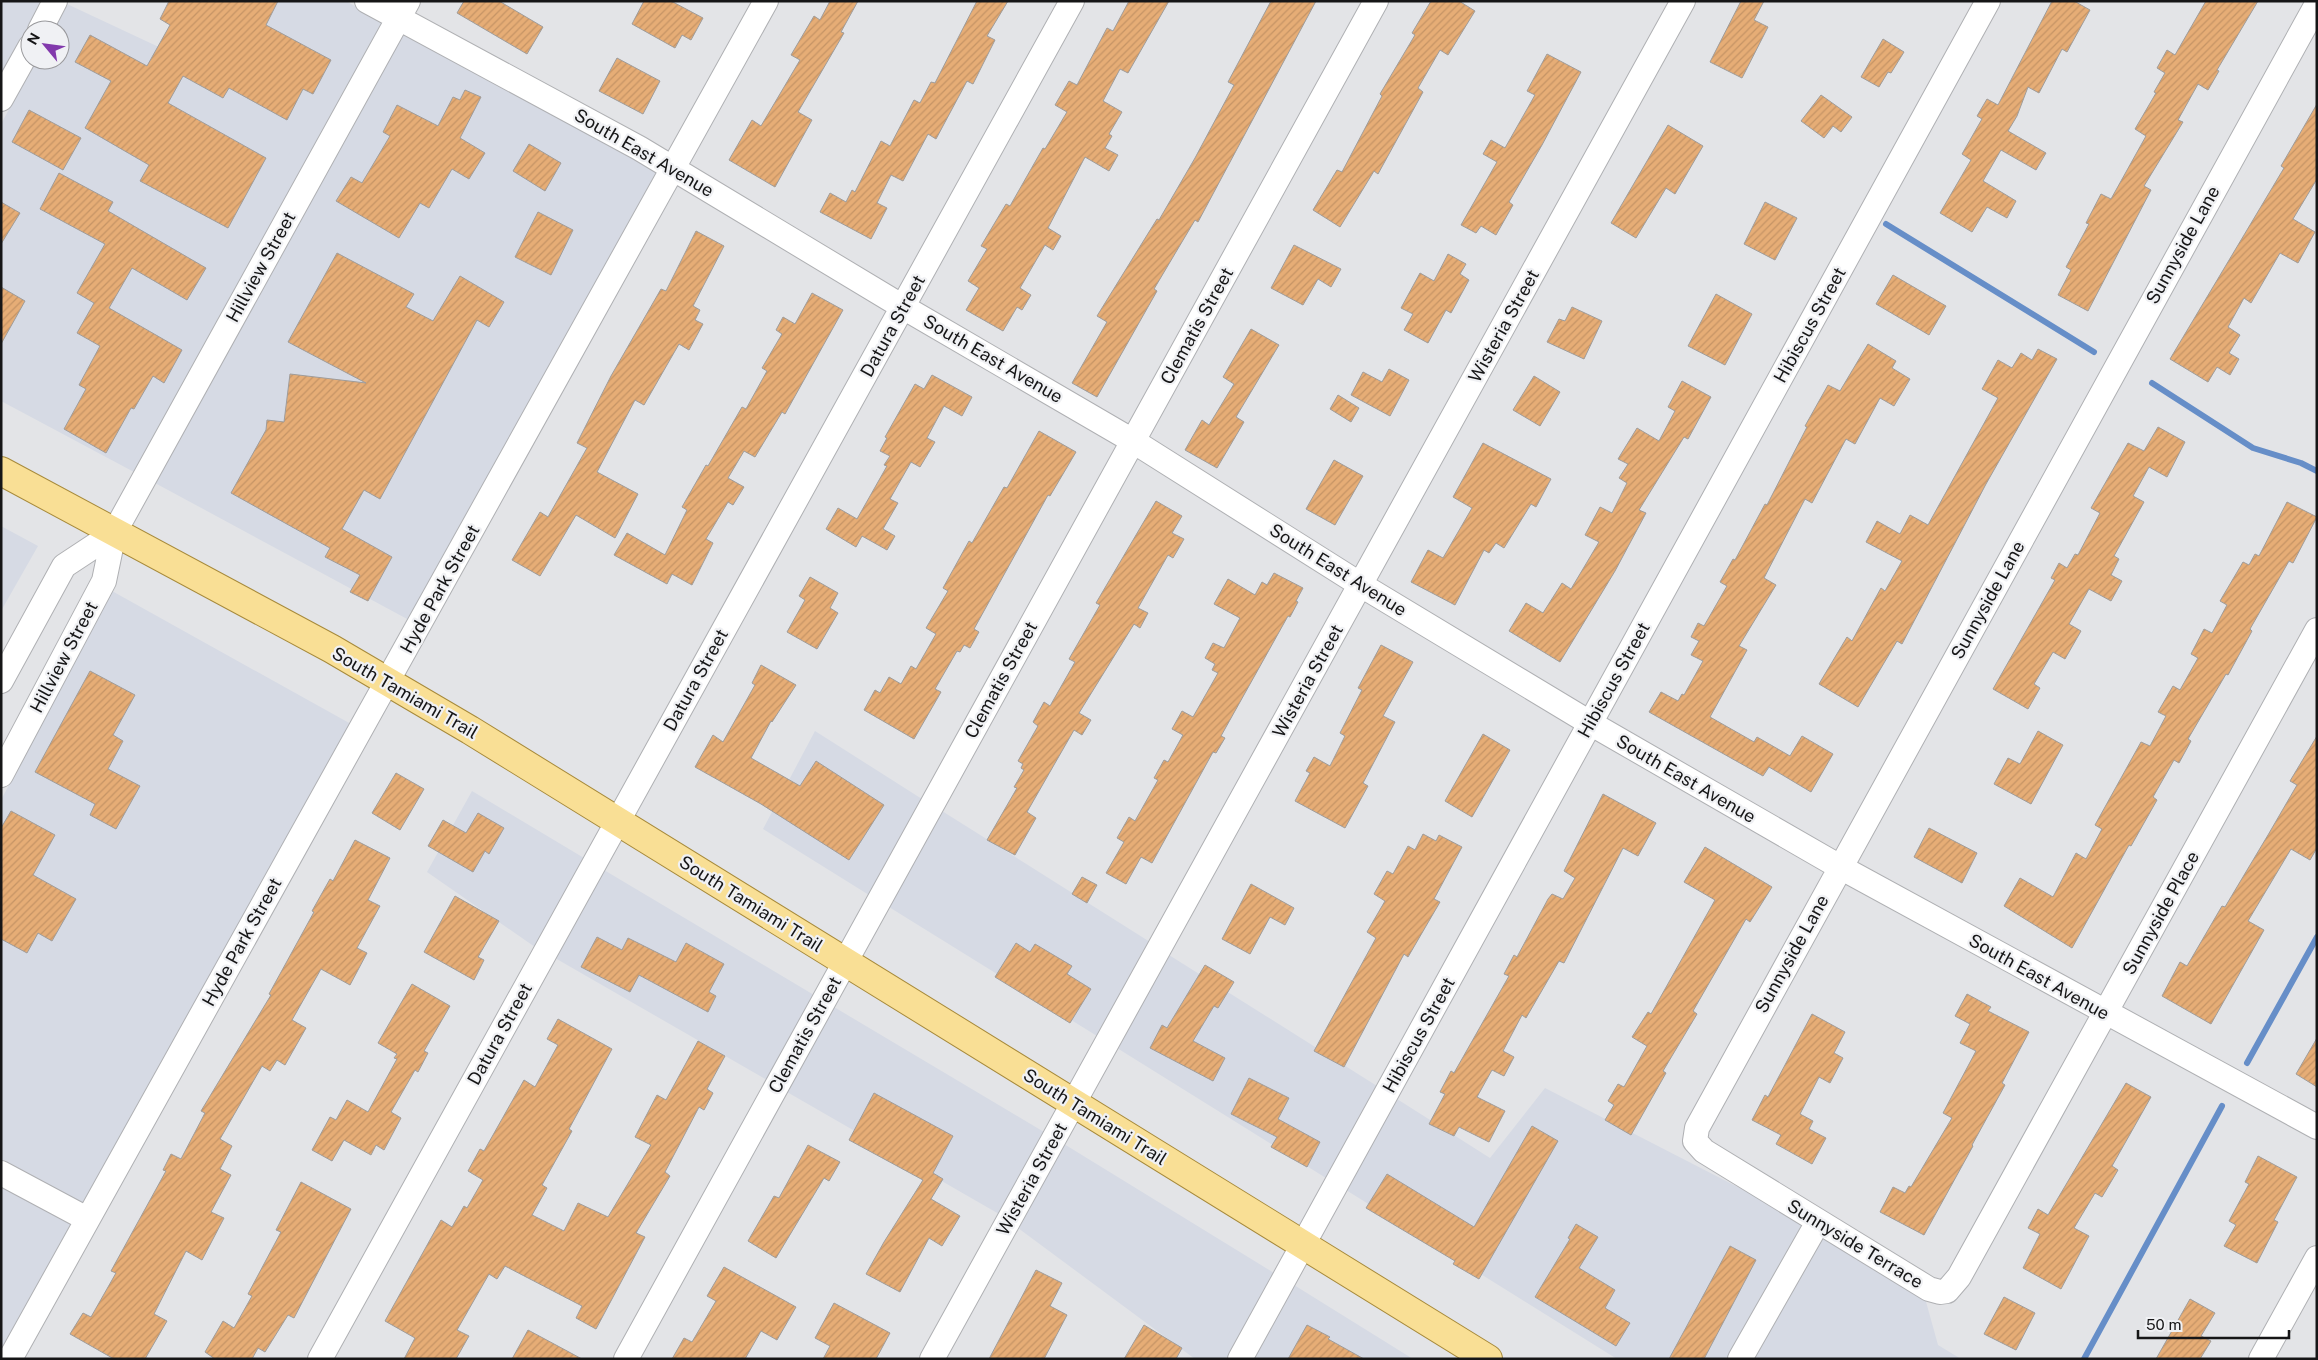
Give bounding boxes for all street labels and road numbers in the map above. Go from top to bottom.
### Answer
street label: South East Avenue [571,104,718,201]
street label: Sunnyside Lane [2141,182,2224,308]
street label: Hillview Street [222,208,300,326]
street label: Hibiscus Street [1769,263,1850,386]
street label: Clematis Street [1156,264,1237,388]
street label: Wisteria Street [1464,266,1543,386]
street label: Datura Street [856,271,929,380]
street label: South East Avenue [920,310,1067,407]
street label: South East Avenue [1266,519,1411,620]
street label: Hyde Park Street [396,521,484,657]
street label: Sunnyside Lane [1946,537,2029,663]
street label: Hillview Street [25,597,102,716]
street label: Clematis Street [960,618,1041,742]
street label: Hibiscus Street [1573,618,1654,741]
street label: Wisteria Street [1268,621,1347,741]
street label: Datura Street [659,625,732,734]
street label: South Tamiami Trail [328,642,482,743]
street label: South East Avenue [1613,730,1760,827]
street label: Sunnyside Place [2118,847,2203,978]
street label: South Tamiami Trail [676,851,827,956]
street label: Hyde Park Street [198,874,286,1010]
street label: Sunnyside Lane [1750,891,1833,1017]
street label: South East Avenue [1965,929,2113,1024]
street label: Clematis Street [764,973,845,1097]
street label: Hibiscus Street [1378,973,1459,1096]
street label: Datura Street [463,979,536,1088]
street label: South Tamiami Trail [1020,1064,1171,1169]
street label: Wisteria Street [992,1119,1071,1239]
street label: Sunnyside Terrace [1784,1195,1927,1292]

